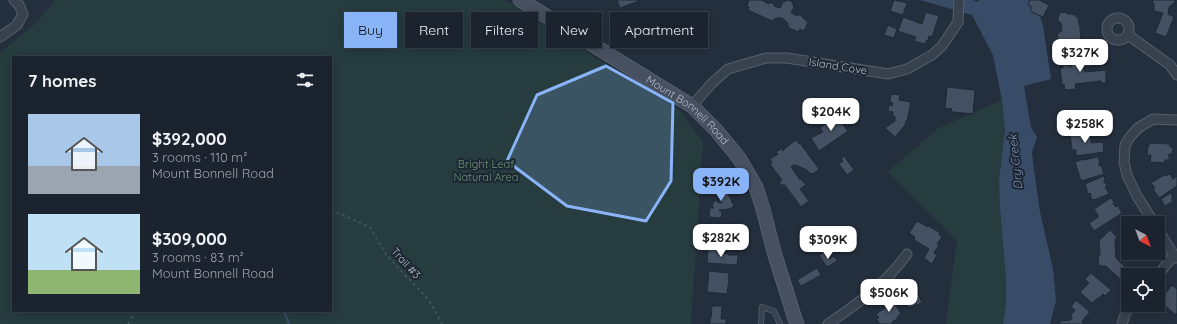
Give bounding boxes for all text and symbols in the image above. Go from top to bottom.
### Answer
chip: Buy [344,12,397,48]
chip: Rent [405,12,463,48]
chip: Filters [471,12,538,48]
chip: New [546,12,602,48]
chip: Apartment [610,12,708,48]
pin: $327K [1052,39,1108,73]
text: $327K [1061,44,1099,60]
street label: Island Cove [808,54,868,78]
icon: filters [294,69,316,91]
text: 7 homes [28,70,97,91]
street label: Mount Bonnell Road [643,72,732,147]
pin: $204K [803,98,859,132]
text: $204K [811,103,851,119]
pin: $258K [1057,110,1113,144]
text: $258K [1066,115,1104,131]
text: $392,000 [152,128,227,149]
icon: home [60,130,108,178]
water label: Dry Creek [1004,132,1025,190]
text: 3 rooms · 110 m² [152,149,247,165]
park label: Bright Leaf Natural Area [454,157,519,184]
text: Mount Bonnell Road [152,165,274,181]
pin: $392K [693,168,749,202]
text: $392K [702,173,740,189]
north arrow [1121,216,1165,260]
map controls [1121,216,1165,312]
pin: $282K [693,224,749,258]
pin: $309K [800,226,856,260]
text: $309,000 [152,228,227,249]
text: $282K [702,229,740,245]
icon: home [60,230,108,278]
text: $309K [809,231,847,247]
street label: Trail #3 [388,244,424,282]
text: 3 rooms · 83 m² [152,249,244,265]
text: Mount Bonnell Road [152,265,274,281]
button: locate [1121,268,1165,312]
pin: $506K [861,279,917,313]
text: $506K [870,284,908,300]

